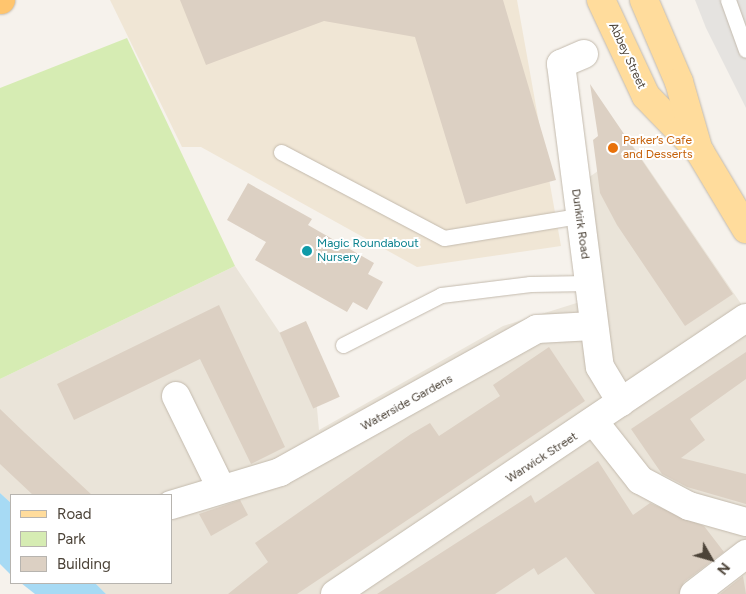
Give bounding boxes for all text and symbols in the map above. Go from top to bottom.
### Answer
street label: Abbey Street [605,21,649,91]
place label: Parker’s Cafe and Desserts [623,134,693,162]
marker: Parker’s Cafe and Desserts [607,142,619,154]
street label: Dunkirk Road [568,188,592,260]
place label: Magic Roundabout Nursery [317,237,419,265]
marker: Magic Roundabout Nursery [301,245,313,257]
street label: Waterside Gardens [359,372,455,434]
street label: Warwick Street [504,430,580,486]
legend [10,494,172,584]
text: Road [57,505,92,523]
text: Park [57,530,86,548]
north arrow [686,534,736,584]
text: Building [57,555,111,573]
text: N [713,559,733,578]

